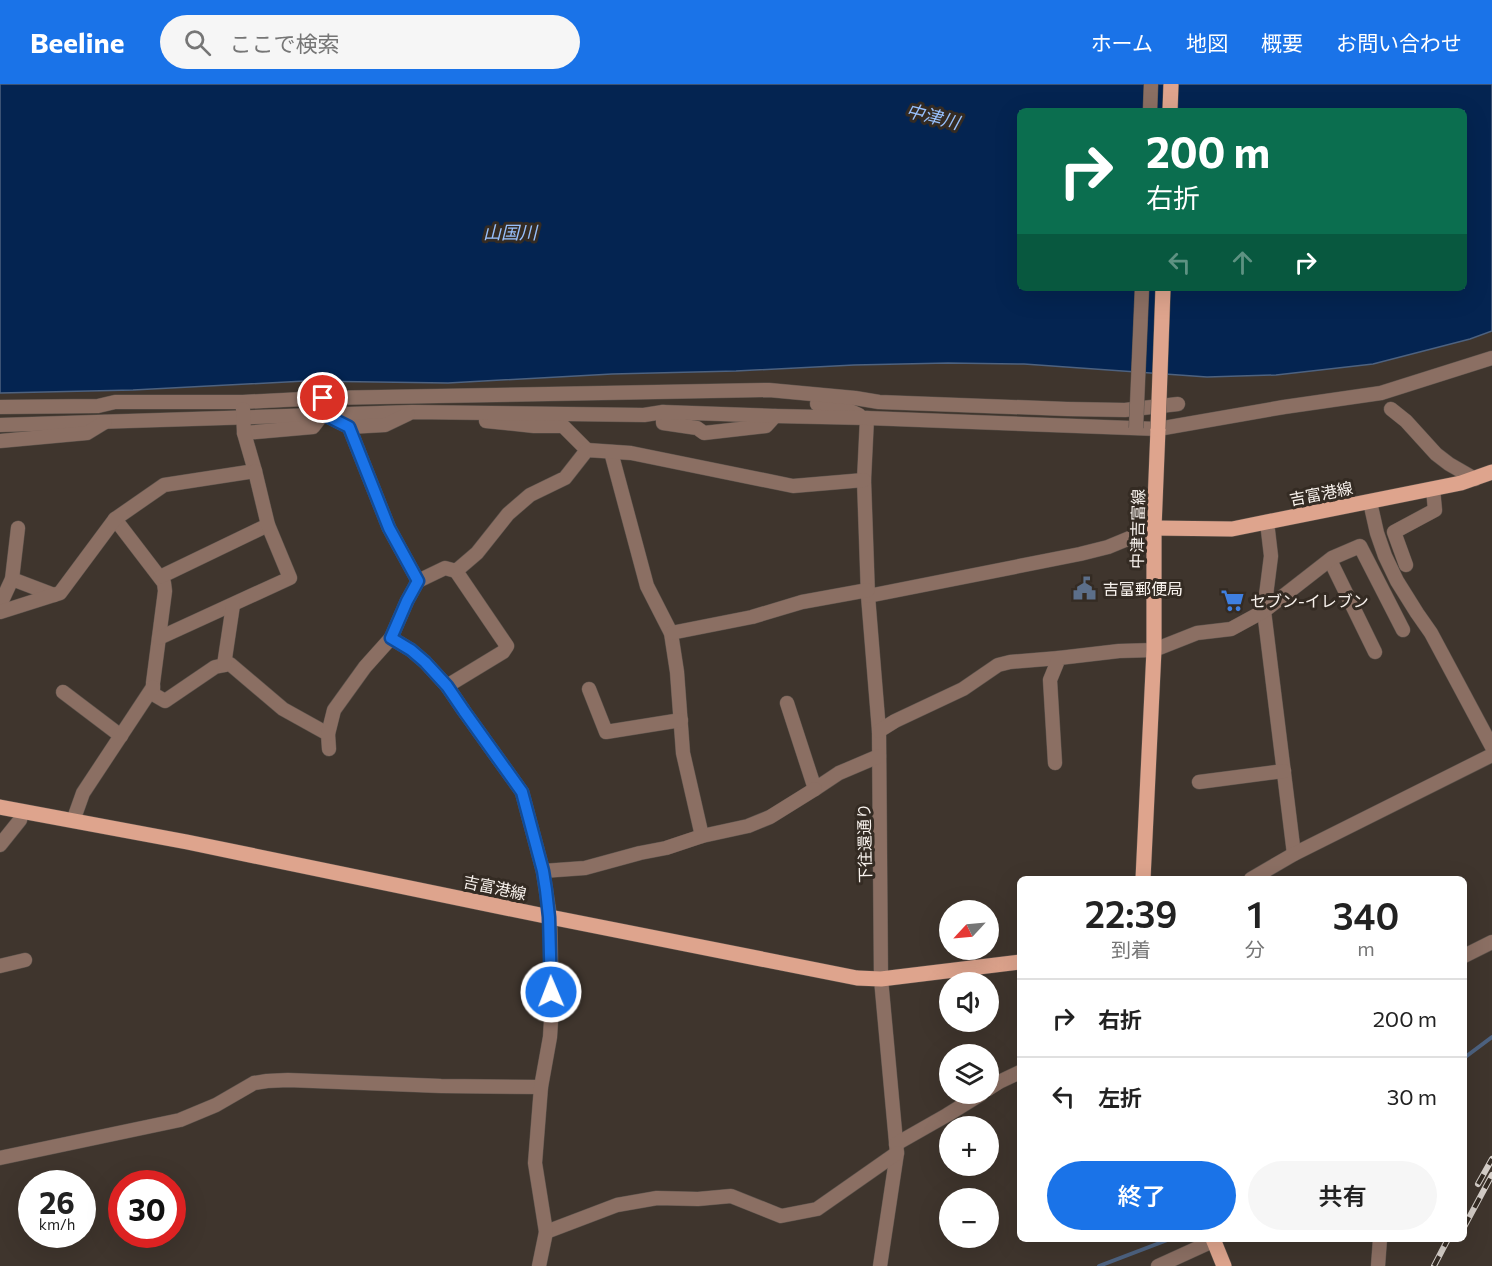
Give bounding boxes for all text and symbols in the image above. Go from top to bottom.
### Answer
search box [160,15,580,69]
text: Beeline [30,25,124,59]
icon: search [181,26,214,59]
text: ここで検索 [229,30,339,57]
text: ホーム [1091,30,1153,55]
text: 地図 [1186,30,1228,55]
text: 概要 [1261,30,1303,55]
text: お問い合わせ [1336,30,1462,55]
water label: 中津川 [904,99,964,134]
text: 200 m [1146,125,1270,177]
icon: right [1047,132,1125,210]
text: 右折 [1146,181,1200,214]
water label: 山国川 [483,221,539,243]
icon: left [1163,246,1196,279]
icon: ahead [1226,246,1259,279]
icon: right [1289,246,1322,279]
pin [297,372,348,423]
icon: arrive [306,381,339,414]
street label: 吉富港線 [1288,478,1354,508]
street label: 中津吉富線 [1127,489,1147,569]
public building icon: 吉富郵便局 [1072,575,1098,601]
place label: 吉富郵便局 [1103,579,1183,598]
supermarket icon: セブン-イレブン [1219,587,1245,613]
place label: セブン-イレブン [1250,591,1369,610]
street label: 下往還通り [854,803,874,883]
street label: 吉富港線 [462,871,528,903]
text: 22:39 [1085,891,1177,935]
text: 1 [1247,891,1263,935]
text: 340 [1333,893,1399,937]
north arrow [939,900,999,960]
map controls [939,900,999,1248]
text: m [1357,936,1375,960]
text: 到着 [1111,937,1151,961]
text: 分 [1245,937,1265,961]
position arrow [519,960,583,1024]
button: sound [939,972,999,1032]
icon: right [1047,1002,1080,1035]
text: 200 m [1373,1005,1437,1032]
text: 右折 [1098,1006,1142,1033]
button: layers [939,1044,999,1104]
icon: left [1047,1080,1080,1113]
text: 30 m [1387,1083,1437,1110]
text: 左折 [1098,1084,1142,1111]
button: + [939,1116,999,1176]
button: 終了 [1047,1161,1236,1230]
button: 共有 [1248,1161,1437,1230]
speed limit sign: 30 [108,1170,186,1248]
text: 26 [39,1183,75,1220]
button: − [939,1188,999,1248]
text: km/h [39,1215,75,1233]

